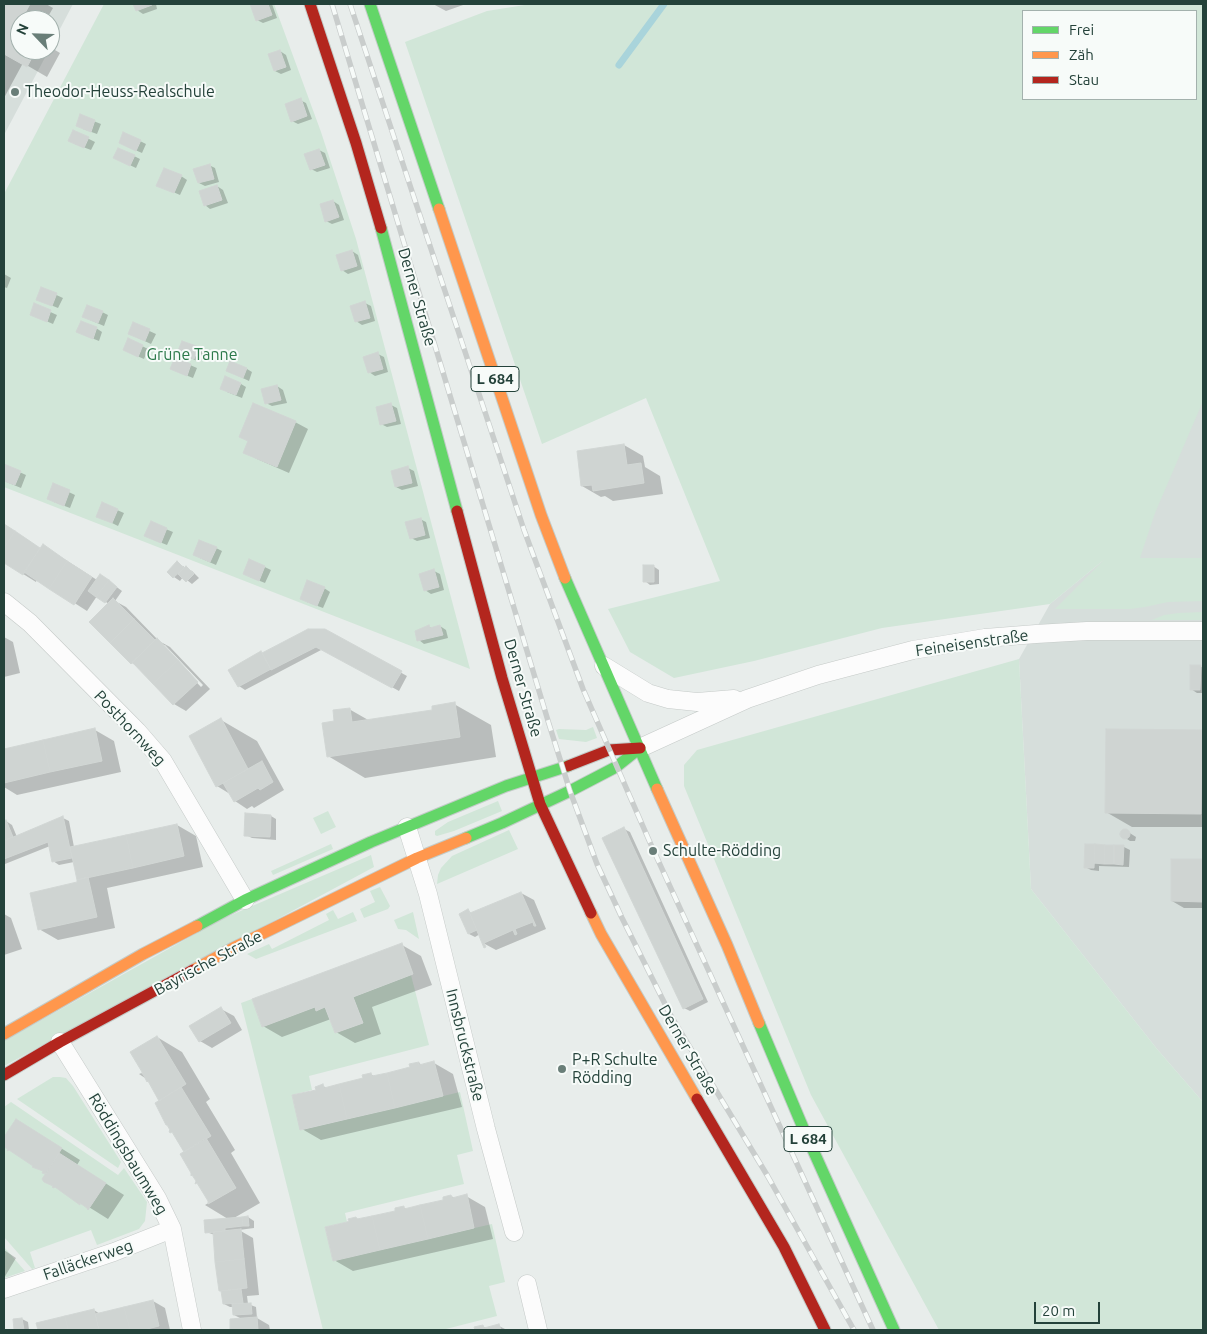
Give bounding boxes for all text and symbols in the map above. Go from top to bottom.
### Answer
north arrow [10,10,60,60]
legend [1022,10,1197,100]
text: N [13,21,32,37]
text: Frei [1069,21,1094,38]
text: Zäh [1069,46,1094,63]
text: Stau [1069,71,1099,88]
place label: Theodor-Heuss-Realschule [25,82,215,102]
marker: Theodor-Heuss-Realschule [9,86,21,98]
street label: Derner Straße [394,246,440,348]
park label: Grüne Tanne [146,345,238,365]
road number: L 684 [471,366,519,392]
street label: Feineisenstraße [914,626,1030,660]
street label: Derner Straße [500,637,546,739]
street label: Posthornweg [90,686,170,770]
place label: Schulte-Rödding [663,841,781,861]
marker: Schulte-Rödding [647,845,659,857]
street label: Bayrische Straße [151,926,265,1000]
street label: Innsbruckstraße [442,987,488,1103]
street label: Derner Straße [654,1001,722,1099]
place label: P+R Schulte Rödding [572,1050,658,1088]
marker: P+R Schulte Rödding [556,1063,568,1075]
street label: Röddingsbaumweg [84,1090,172,1218]
road number: L 684 [784,1126,832,1152]
street label: Falläckerweg [41,1236,135,1284]
scale bar [1037,1292,1103,1324]
text: 20 m [1042,1302,1075,1319]

